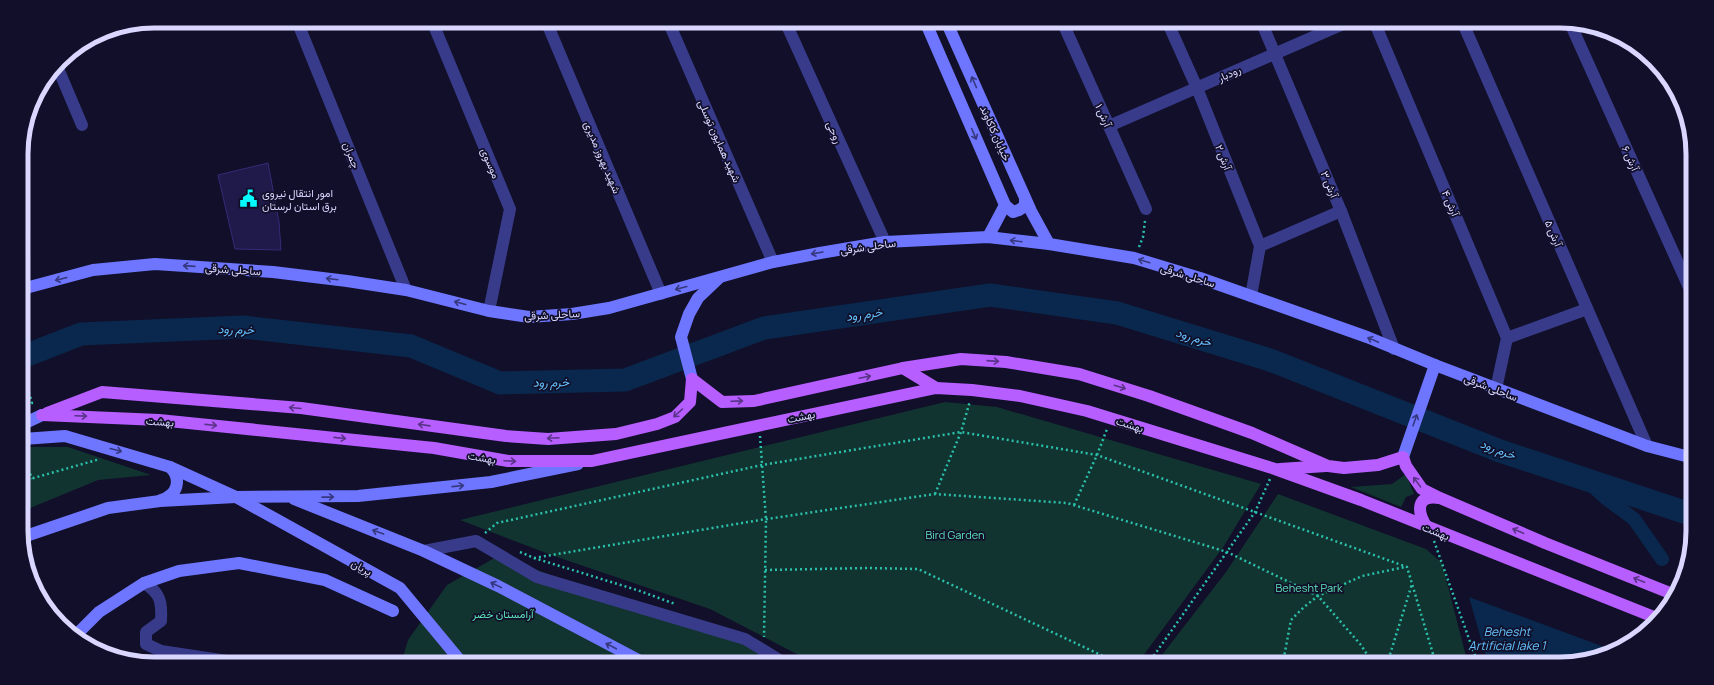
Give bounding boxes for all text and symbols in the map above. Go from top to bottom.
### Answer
street label: رودبار [1214,61,1243,85]
one-way arrow [969,76,977,88]
street label: شهید همایون توسلی [695,97,745,185]
street label: آرش ۱ [1092,101,1116,130]
street label: خیابان کاکاوند [977,103,1015,163]
street label: شهید بهروز مدیری [581,118,625,196]
street label: روحی [823,118,847,146]
one-way arrow [971,127,978,139]
street label: چمران [339,140,364,171]
street label: آرش ۲ [1212,142,1236,173]
street label: آرش ۶ [1619,143,1644,174]
street label: موسوی [478,145,504,181]
street label: آرش ۳ [1318,168,1343,201]
place label: امور انتقال نیروی برق استان لرستان [262,185,337,213]
public building icon: امور انتقال نیروی برق استان لرستان [239,188,259,208]
street label: آرش ۴ [1439,188,1464,220]
street label: آرش ۵ [1542,218,1567,250]
street label: ساحلی شرقی [839,235,897,257]
one-way arrow [1010,237,1023,245]
one-way arrow [811,250,824,258]
one-way arrow [1138,257,1151,264]
street label: ساحلی شرقی [204,260,262,278]
street label: ساحلی شرقی [1159,260,1217,290]
one-way arrow [183,263,196,270]
one-way arrow [54,275,67,283]
one-way arrow [326,275,339,283]
one-way arrow [675,285,688,292]
one-way arrow [454,299,467,306]
water label: خرم رود [845,303,884,325]
street label: ساحلی شرقی [524,305,581,323]
water label: خرم رود [218,320,255,338]
water label: خرم رود [1174,324,1215,351]
one-way arrow [1367,335,1379,343]
one-way arrow [986,357,999,364]
street label: ساحلی شرقی [1462,370,1520,404]
one-way arrow [858,372,871,380]
water label: خرم رود [533,373,570,391]
one-way arrow [1113,384,1126,391]
one-way arrow [730,398,743,405]
one-way arrow [289,404,302,412]
street label: بهشت [786,406,816,426]
one-way arrow [674,408,684,417]
one-way arrow [74,413,87,420]
street label: بهشت [145,413,175,429]
street label: بهشت [1114,413,1146,435]
one-way arrow [1412,415,1420,427]
one-way arrow [204,421,217,429]
one-way arrow [418,421,431,429]
one-way arrow [333,435,346,442]
one-way arrow [547,435,560,442]
water label: خرم رود [1478,435,1519,464]
one-way arrow [109,447,122,454]
street label: بهشت [467,447,497,467]
one-way arrow [503,457,516,464]
one-way arrow [1413,477,1421,488]
one-way arrow [451,482,464,489]
one-way arrow [321,493,334,501]
street label: بهشت [1420,519,1452,543]
park label: Bird Garden [926,527,984,542]
one-way arrow [1513,527,1525,535]
one-way arrow [372,528,384,536]
street label: پریان [348,555,375,580]
one-way arrow [1633,576,1645,584]
park label: Behesht Park [1276,580,1343,595]
one-way arrow [491,581,503,588]
park label: آرامستان خضر [471,606,535,621]
water label: Behesht Artificial lake 1 [1468,623,1547,654]
one-way arrow [606,642,618,649]

